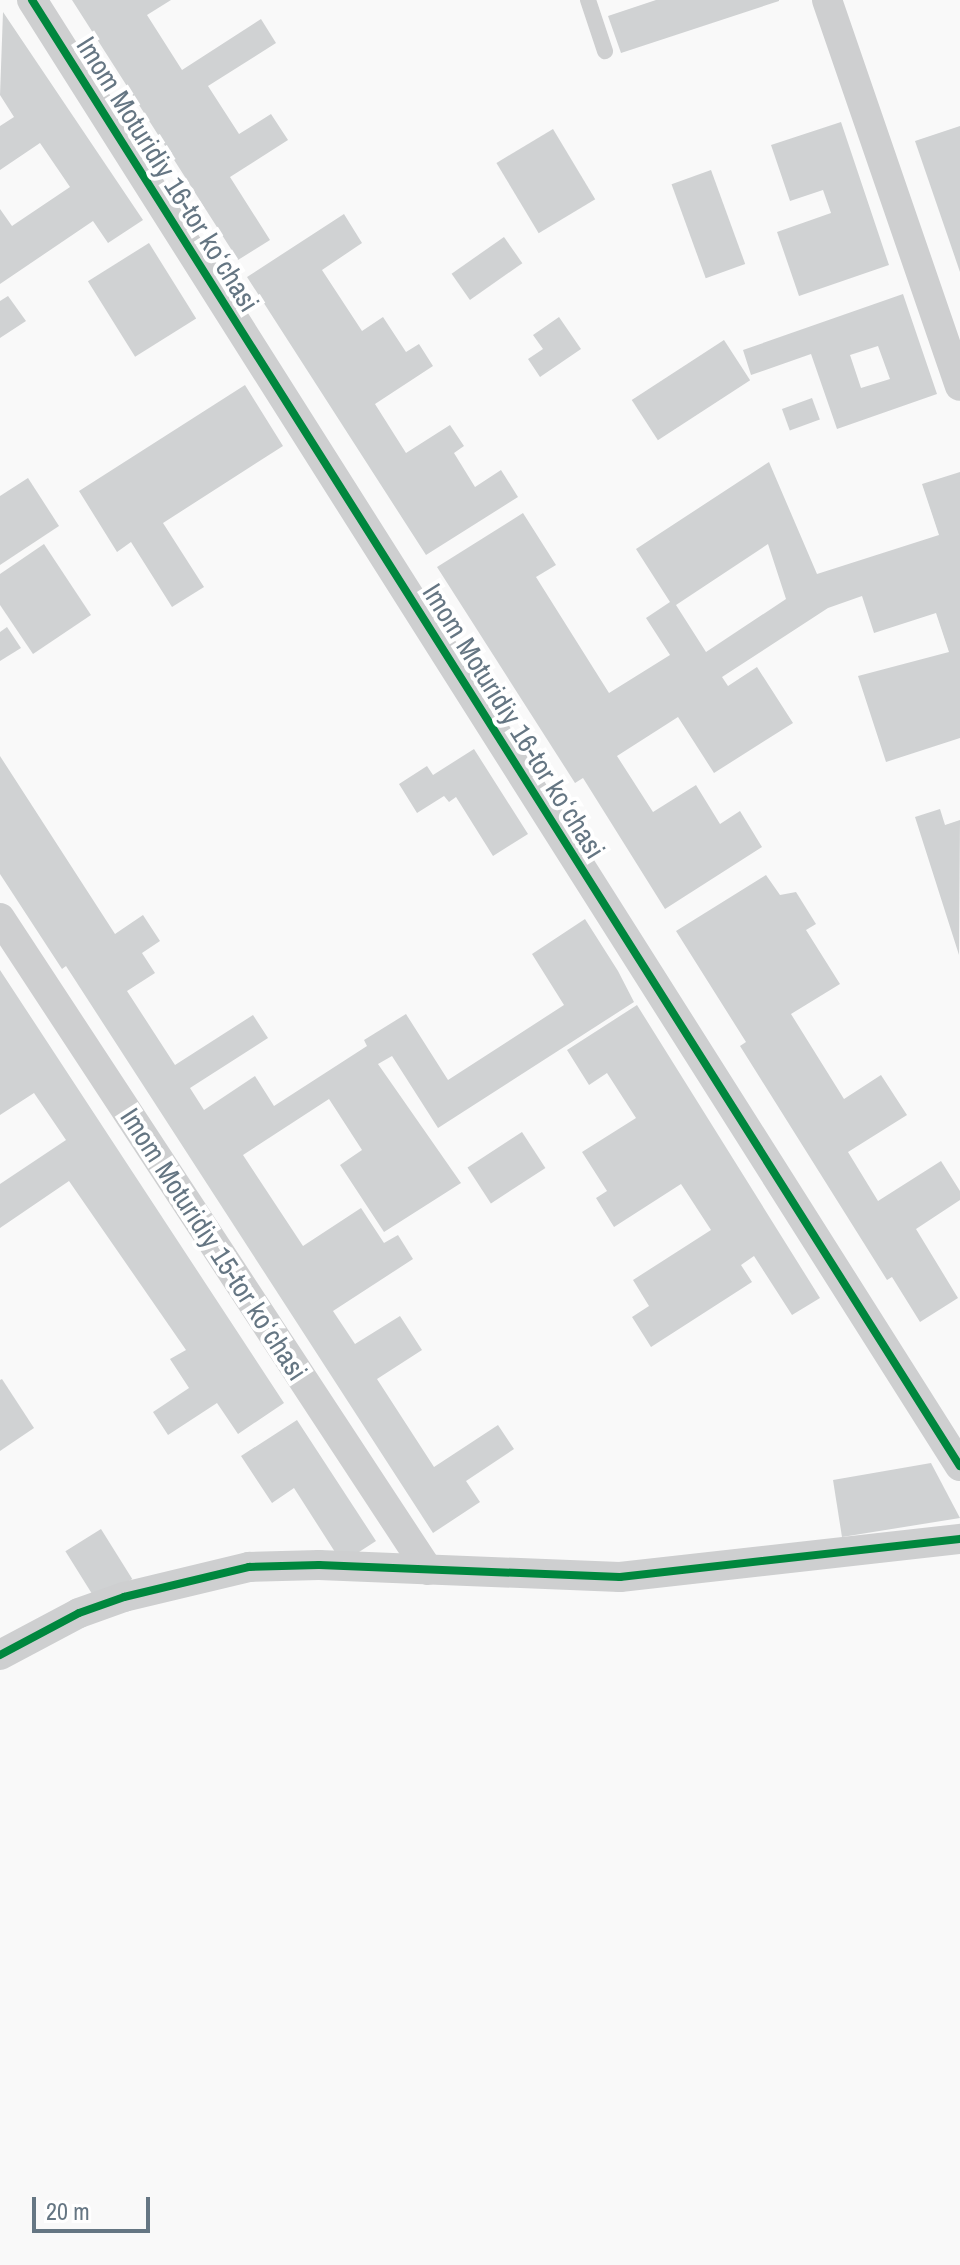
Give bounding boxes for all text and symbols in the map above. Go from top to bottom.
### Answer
street label: Imom Moturidiy 16-tor koʻchasi [70,30,266,318]
street label: Imom Moturidiy 16-tor koʻchasi [416,577,612,865]
street label: Imom Moturidiy 15-tor koʻchasi [113,1102,315,1386]
scale bar [36,2181,154,2231]
text: 20 m [46,2195,90,2227]

